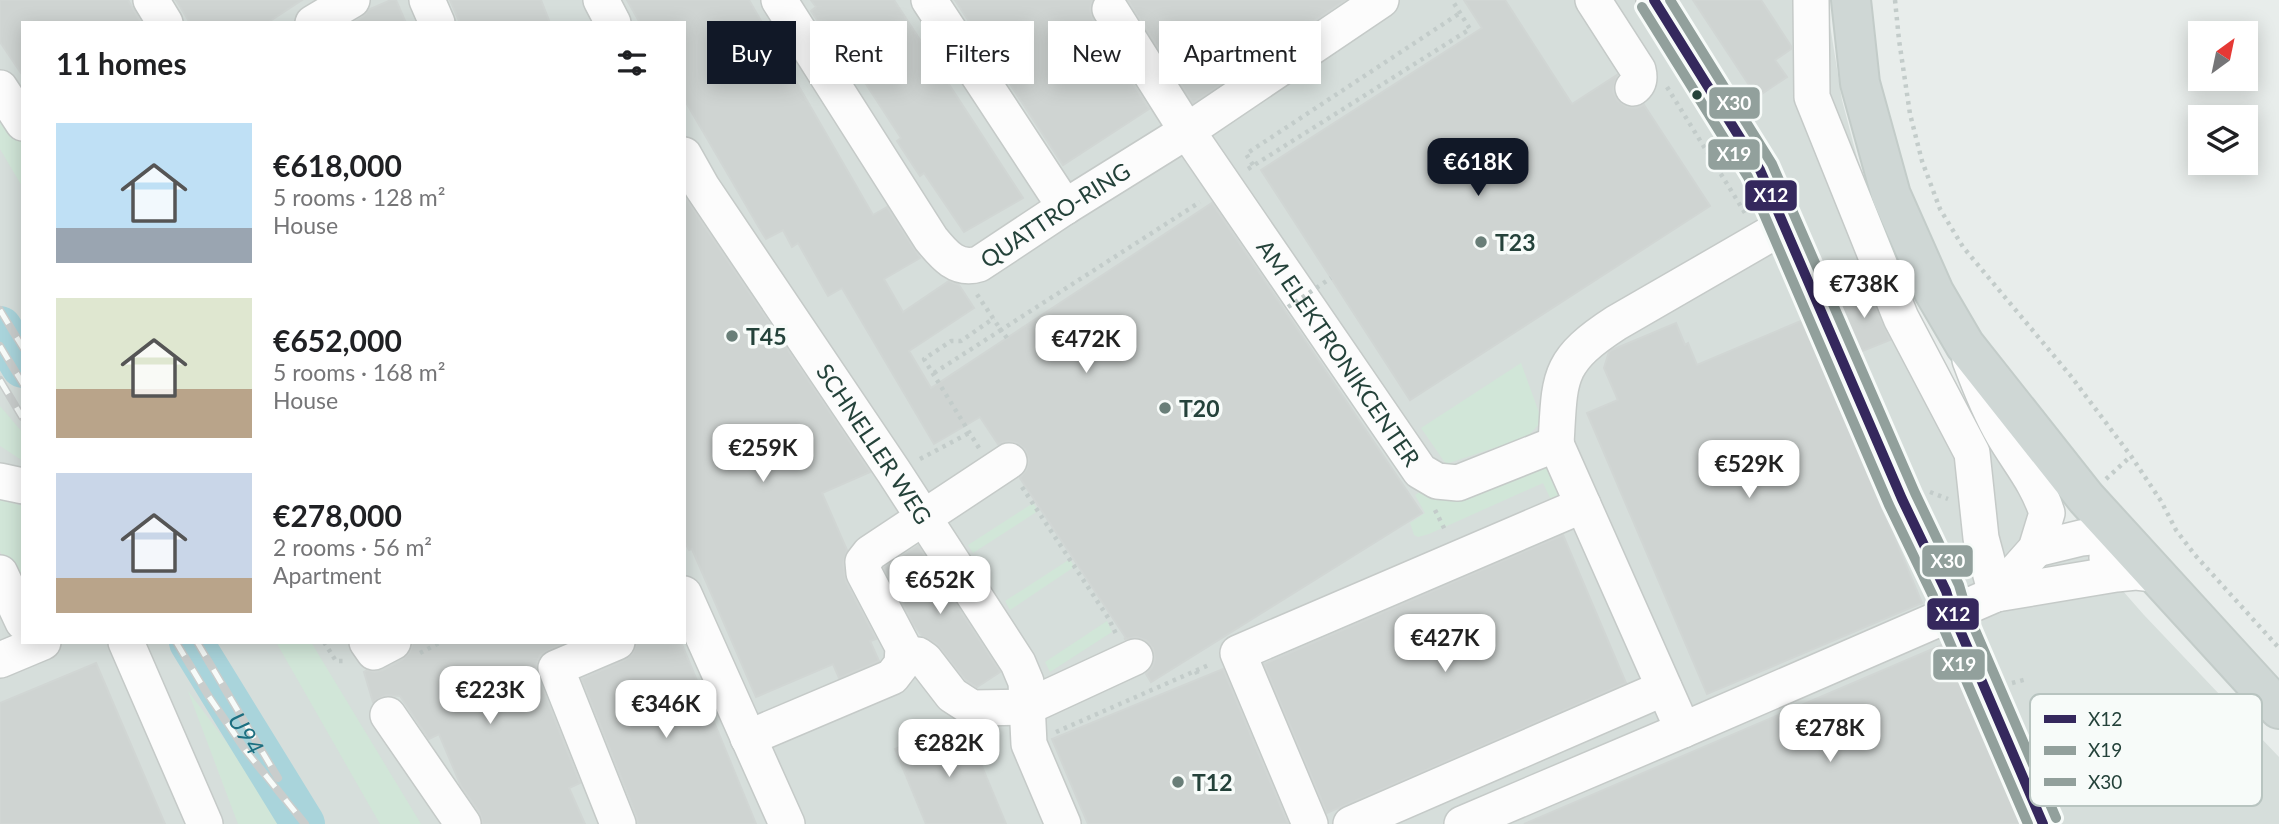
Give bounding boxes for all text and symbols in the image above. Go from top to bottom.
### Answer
chip: Buy [707,21,796,84]
chip: Rent [810,21,907,84]
chip: Filters [921,21,1034,84]
chip: New [1048,21,1145,84]
chip: Apartment [1159,21,1321,84]
north arrow [2188,21,2258,91]
map controls [2188,21,2258,175]
icon: filters [613,44,651,82]
text: 11 homes [56,45,187,81]
line badge: X30 [1708,86,1761,120]
unlabelled marker [1690,88,1704,102]
text: X30 [1717,91,1751,114]
button: layers [2188,105,2258,175]
pin: €618K [1429,138,1527,198]
line badge: X19 [1707,138,1761,171]
text: X19 [1717,142,1751,165]
text: €618,000 [273,147,402,183]
text: €618K [1443,147,1513,175]
icon: home [112,151,196,235]
street label: QUATTRO-RING [975,156,1135,273]
line badge: X12 [1744,179,1798,212]
text: 5 rooms · 128 m² [273,183,445,211]
text: X12 [1754,183,1788,206]
text: House [273,211,338,239]
place label: T23 [1495,228,1535,256]
street label: AM ELEKTRONIKCENTER [1251,234,1427,472]
marker: T23 [1473,234,1489,250]
pin: €738K [1815,260,1913,320]
text: €738K [1829,269,1899,297]
pin: €472K [1037,316,1135,375]
text: €652,000 [273,322,402,358]
place label: T45 [746,322,786,350]
text: €472K [1051,324,1121,352]
icon: home [112,326,196,410]
marker: T45 [724,328,740,344]
text: 5 rooms · 168 m² [273,358,445,386]
street label: SCHNELLER WEG [811,358,938,529]
text: House [273,386,338,414]
place label: T20 [1179,394,1219,422]
marker: T20 [1157,400,1173,416]
pin: €259K [714,424,812,484]
text: €259K [728,433,798,461]
pin: €529K [1700,440,1798,500]
text: €529K [1714,449,1784,477]
text: €278,000 [273,497,402,533]
icon: home [112,501,196,585]
text: 2 rooms · 56 m² [273,533,432,561]
line badge: X30 [1921,544,1974,578]
text: X30 [1931,549,1965,572]
pin: €652K [891,556,989,616]
text: Apartment [273,561,381,589]
text: €652K [905,565,975,593]
line badge: X12 [1926,597,1980,631]
text: X12 [1936,602,1970,625]
pin: €427K [1396,614,1494,674]
text: €427K [1410,623,1480,651]
line badge: X19 [1932,648,1986,681]
text: X19 [1942,652,1976,675]
pin: €223K [441,666,539,726]
text: €223K [455,675,525,703]
pin: €346K [617,680,715,740]
text: €346K [631,689,701,717]
legend [2030,694,2262,806]
pin: €278K [1781,704,1879,764]
water label: U94 [223,707,271,760]
text: X12 [2088,707,2122,730]
text: €278K [1795,713,1865,741]
pin: €282K [900,720,998,779]
text: €282K [914,728,984,756]
text: X19 [2088,738,2122,761]
place label: T12 [1192,768,1232,796]
text: X30 [2088,770,2122,793]
marker: T12 [1170,774,1186,790]

